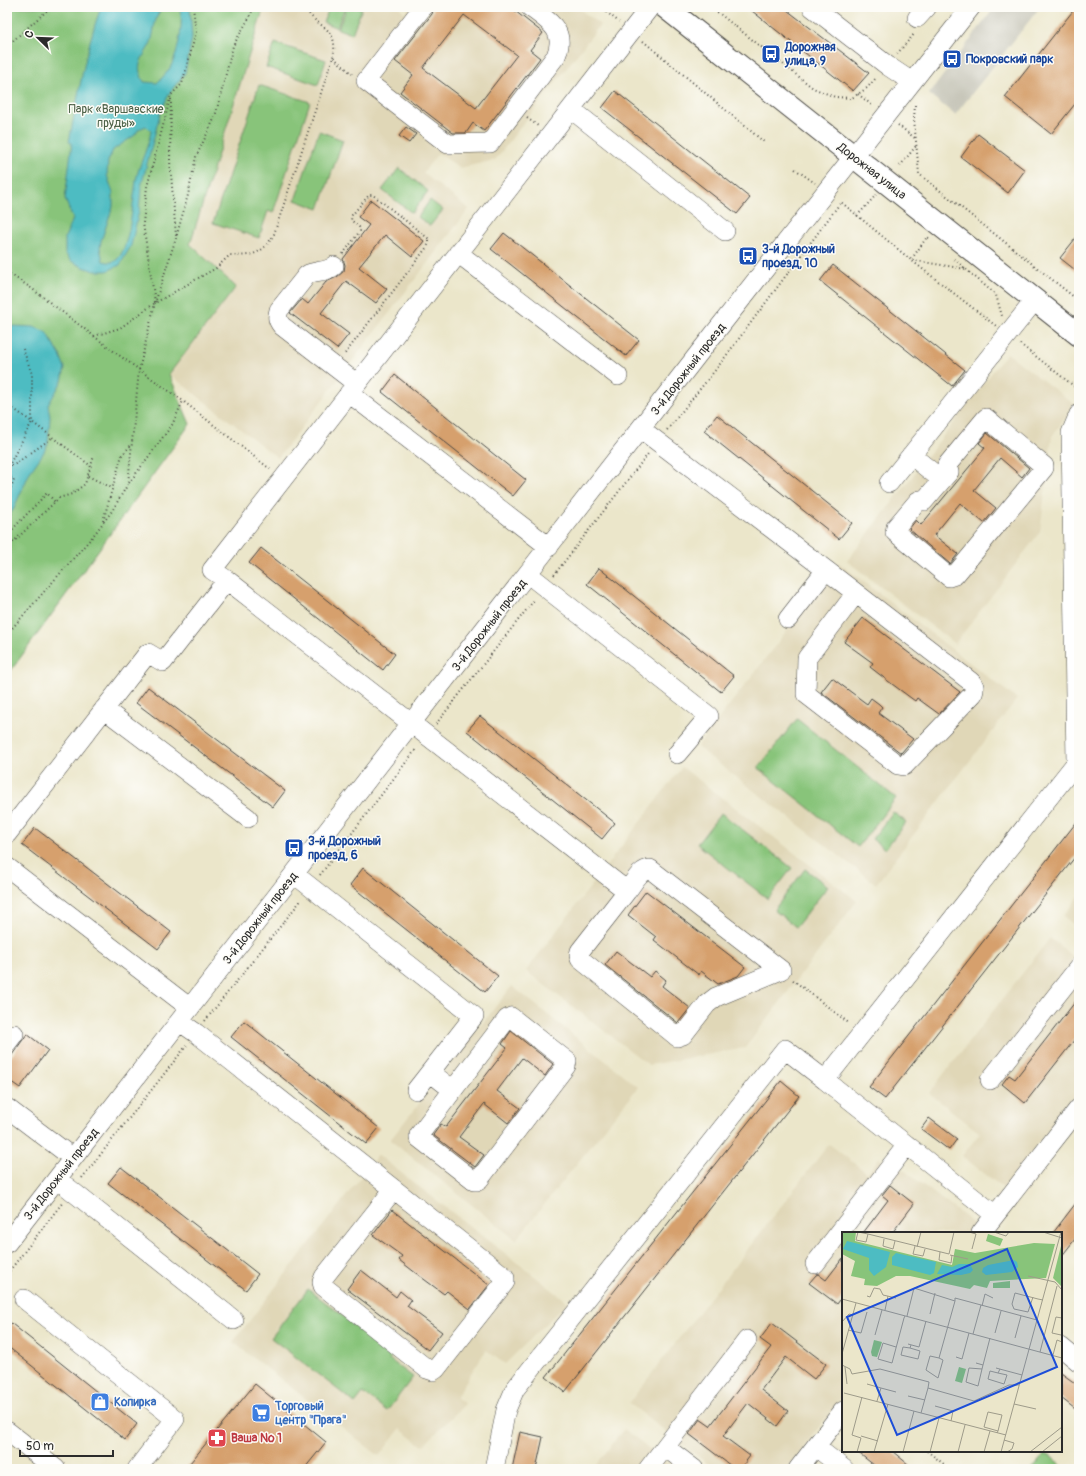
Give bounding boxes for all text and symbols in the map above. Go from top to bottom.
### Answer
north arrow [18,18,58,58]
text: С [22,28,37,40]
place label: Дорожная улица, 9 [784,40,836,69]
bus stop icon: Дорожная улица, 9 [760,43,782,65]
bus stop icon: Покровский парк [941,48,963,70]
place label: Покровский парк [966,52,1054,67]
park label: Парк «Варшавские пруды» [69,102,163,131]
street label: Дорожная улица [834,139,909,203]
place label: 3-й Дорожный проезд, 10 [762,242,835,271]
bus stop icon: 3-й Дорожный проезд, 10 [737,245,759,267]
street label: 3-й Дорожный проезд [648,320,730,418]
street label: 3-й Дорожный проезд [449,576,531,674]
place label: 3-й Дорожный проезд, 6 [308,834,381,863]
bus stop icon: 3-й Дорожный проезд, 6 [283,837,305,859]
street label: 3-й Дорожный проезд [220,869,302,967]
street label: 3-й Дорожный проезд [21,1125,103,1223]
inset map [842,1232,1062,1452]
shop icon: Копирка [89,1391,111,1413]
place label: Копирка [114,1395,157,1410]
place label: Торговый центр "Прага" [274,1399,347,1428]
supermarket icon: Торговый центр "Прага" [250,1402,272,1424]
pharmacy icon: Ваша № 1 [206,1427,228,1449]
place label: Ваша № 1 [231,1431,282,1446]
scale bar [20,1432,113,1458]
text: 50 m [26,1439,54,1454]

